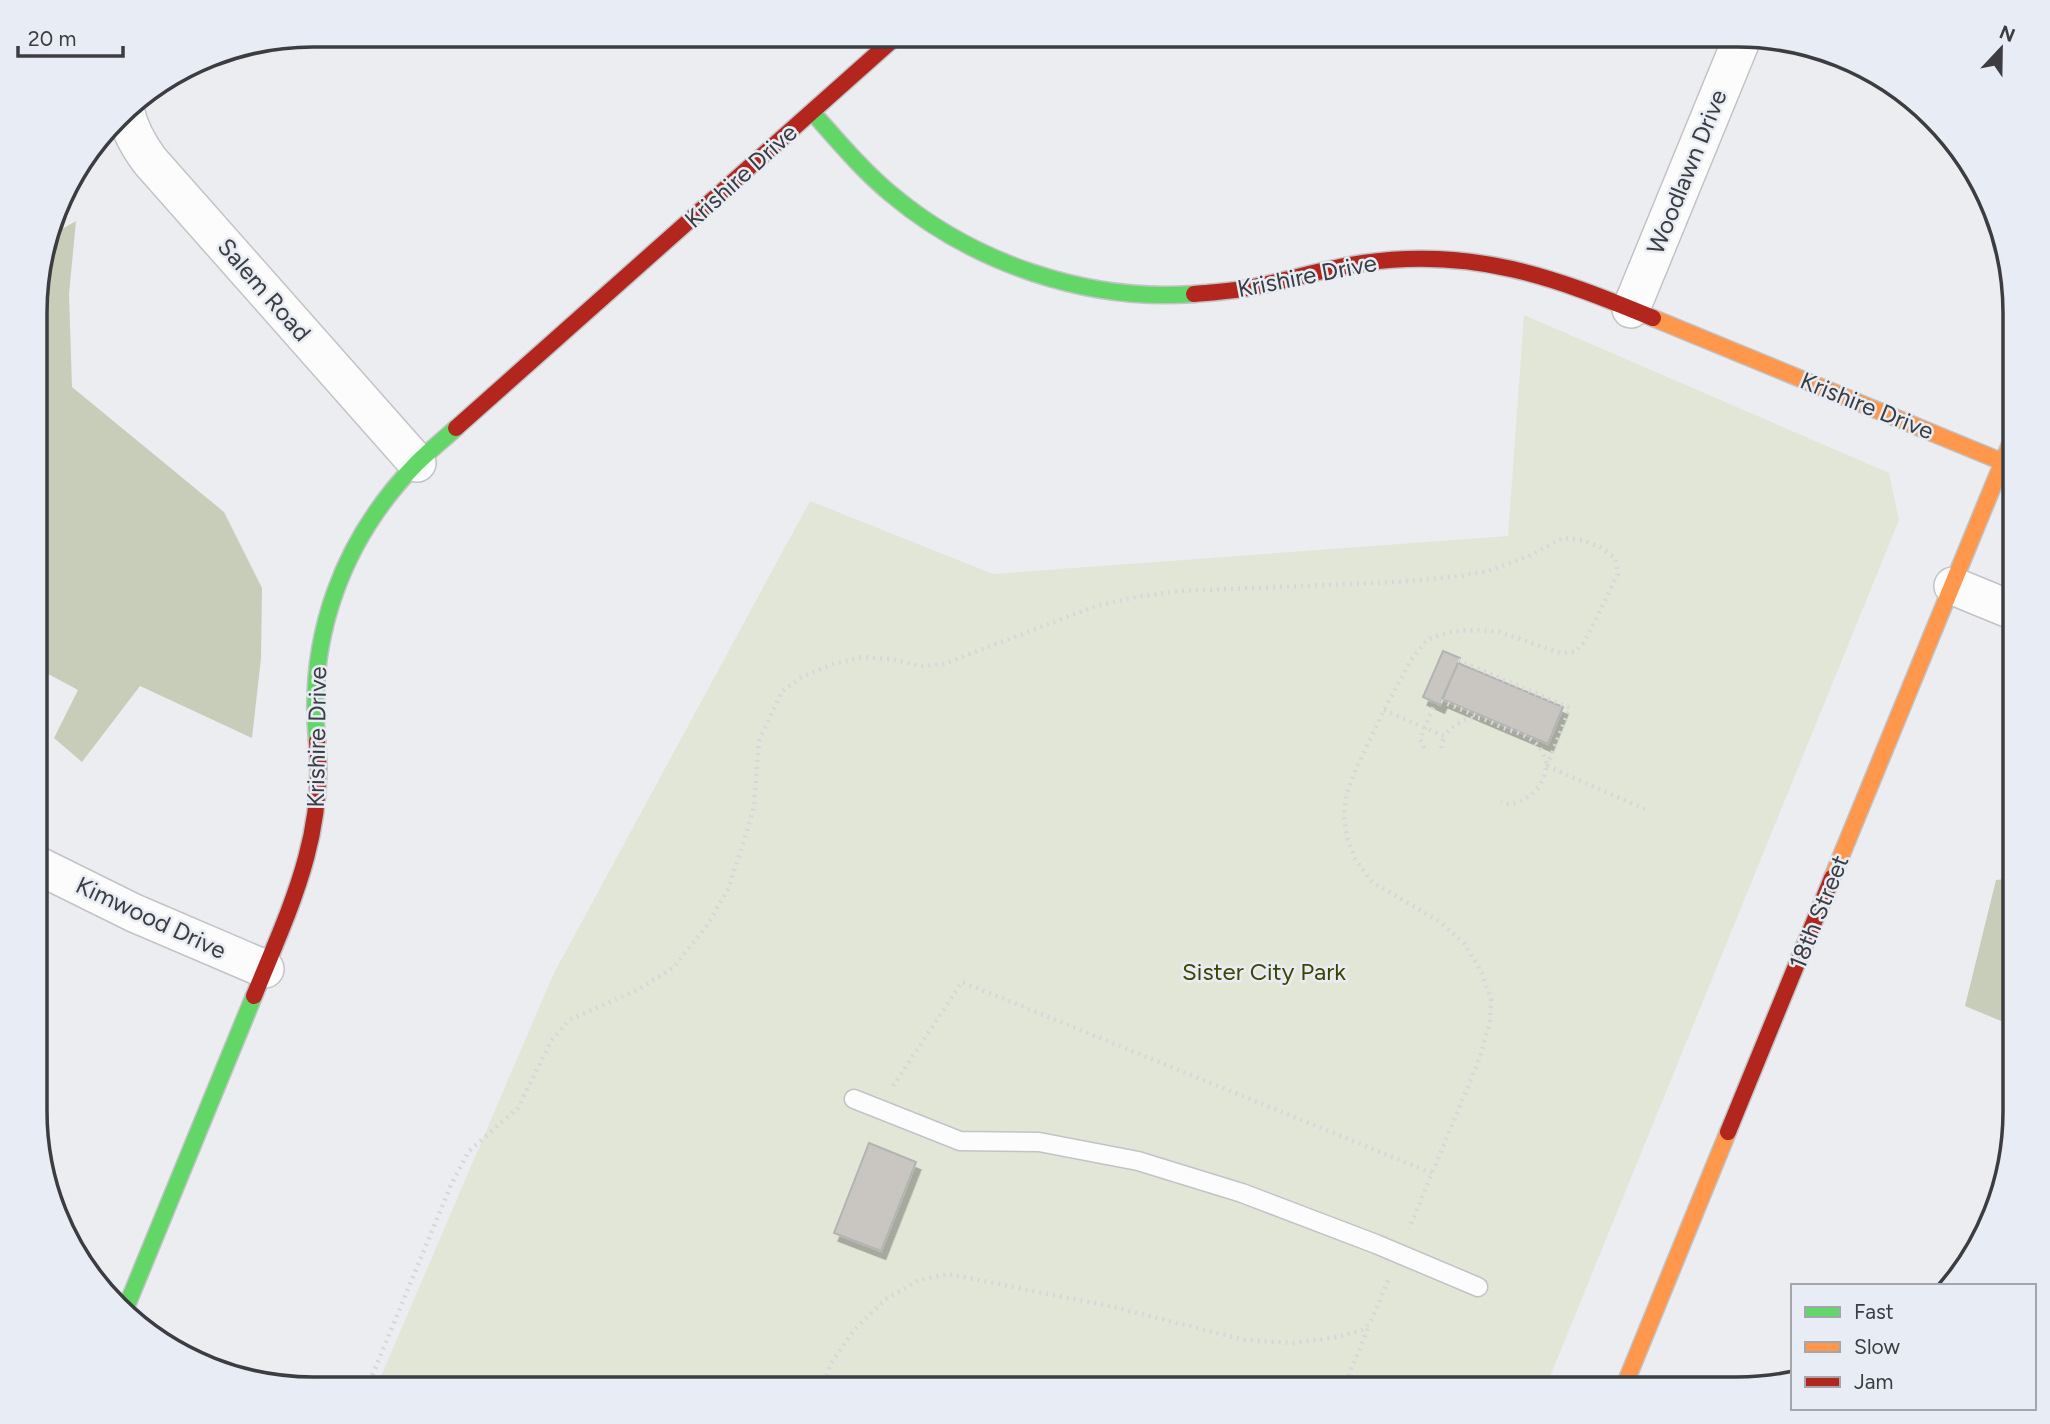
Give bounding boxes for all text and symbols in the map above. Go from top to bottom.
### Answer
scale bar [18,14,122,58]
north arrow [1966,14,2036,84]
text: N [1996,20,2018,47]
text: 20 m [28,26,76,51]
street label: Woodlawn Drive [1640,85,1733,258]
street label: Krishire Drive [679,118,803,234]
street label: Salem Road [212,232,317,347]
street label: Krishire Drive [1235,248,1379,303]
street label: Krishire Drive [1796,366,1938,445]
street label: Krishire Drive [301,666,332,808]
street label: 18th Street [1783,851,1855,973]
street label: Kimwood Drive [72,870,231,965]
park label: Sister City Park [1182,957,1346,986]
legend [1791,1284,2036,1410]
text: Fast [1854,1299,1894,1324]
text: Slow [1854,1334,1900,1359]
text: Jam [1854,1369,1893,1394]

